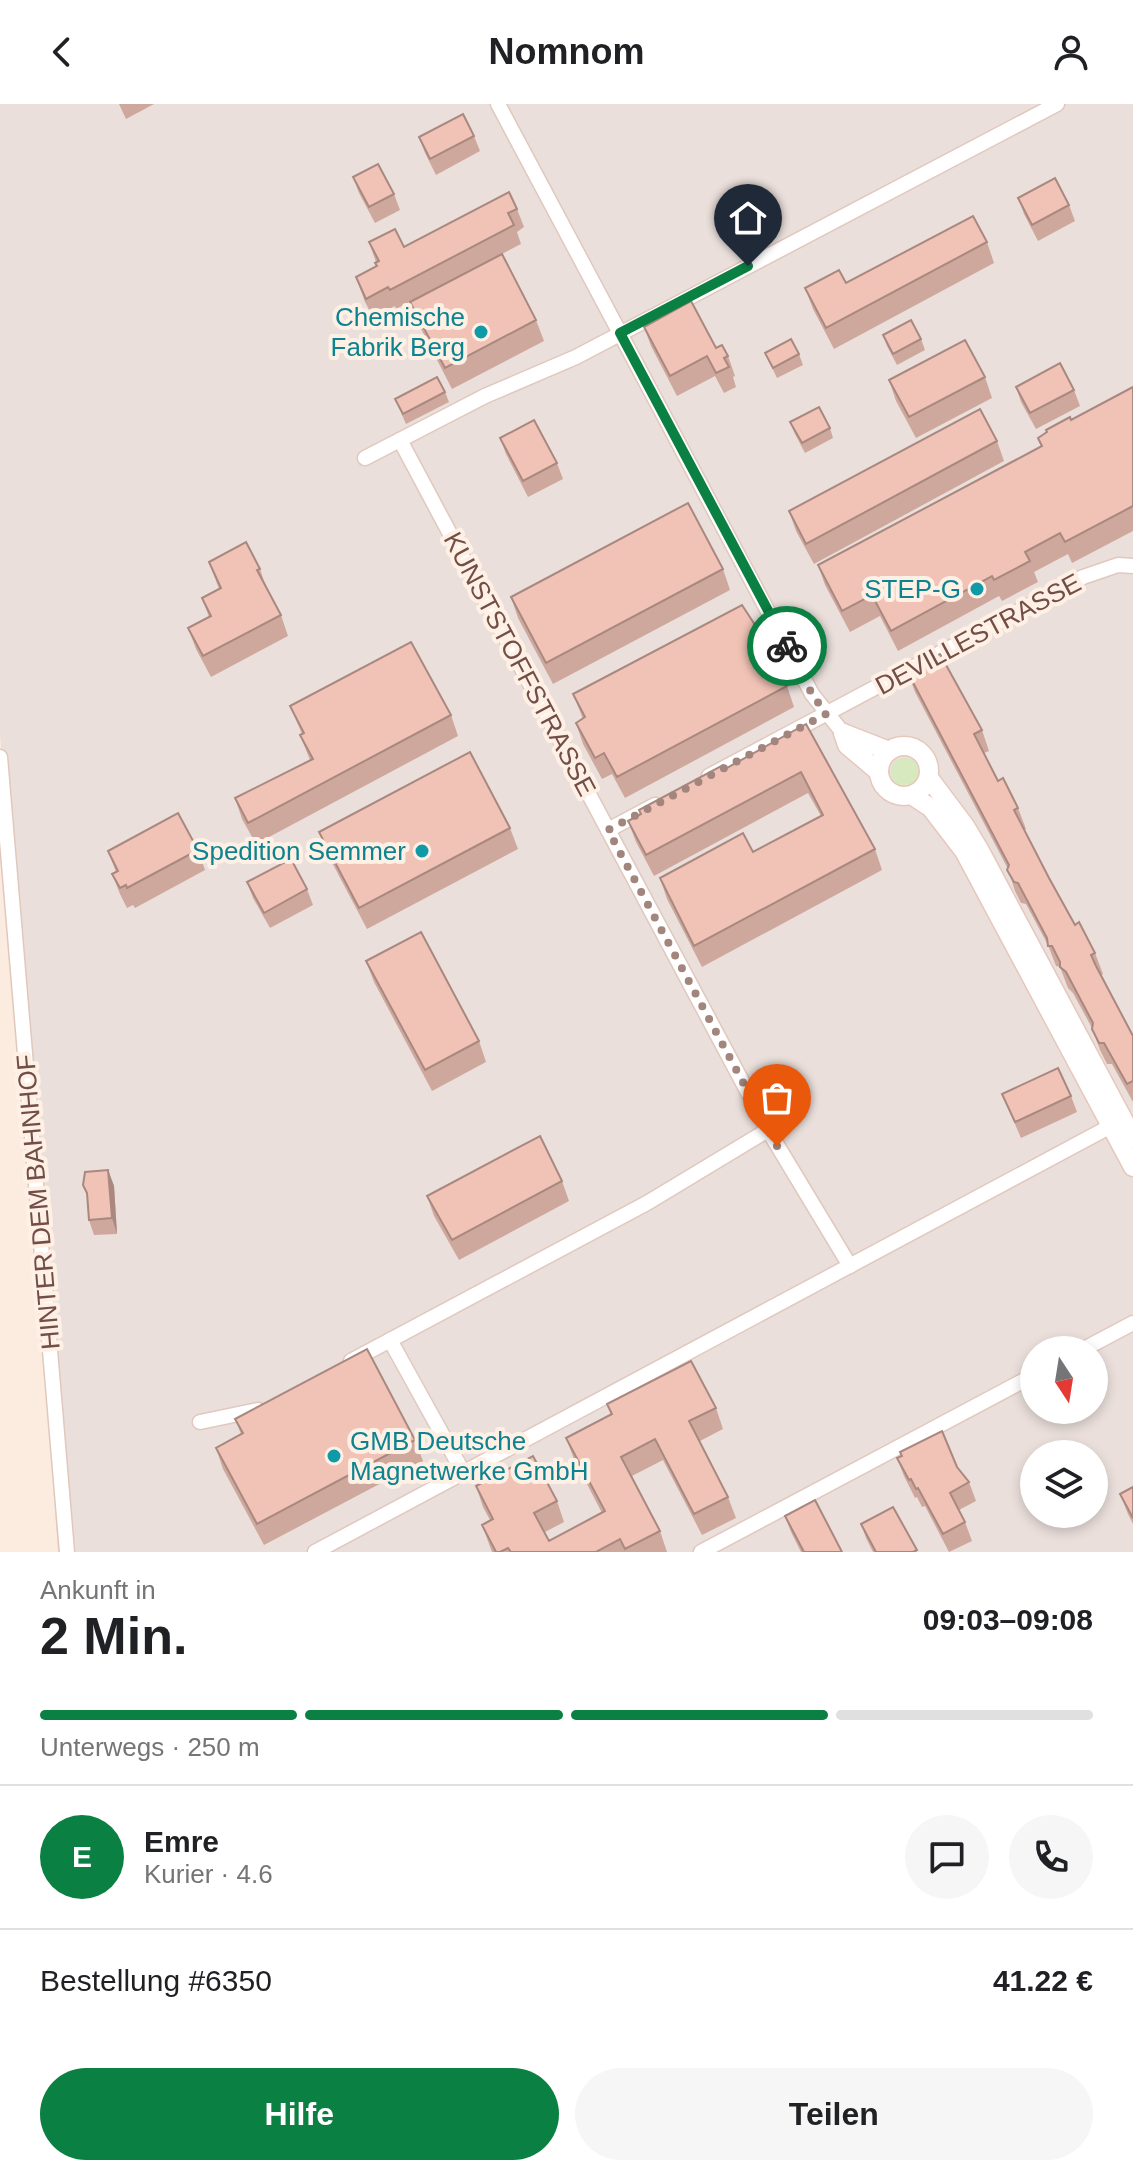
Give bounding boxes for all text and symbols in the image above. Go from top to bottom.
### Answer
icon: back [40,30,84,74]
icon: person [1049,30,1093,74]
text: Nomnom [489,31,645,72]
pin [714,184,782,266]
icon: home [726,196,770,240]
place label: Chemische Fabrik Berg [331,302,465,362]
marker: Chemische Fabrik Berg [472,323,490,341]
street label: KUNSTSTOFFSTRASSE [438,527,602,801]
street label: DEVILLESTRASSE [870,567,1086,701]
place label: STEP-G [864,574,961,604]
marker: STEP-G [968,580,986,598]
courier [747,606,827,686]
icon: bike [765,624,809,668]
place label: Spedition Semmer [192,836,406,866]
marker: Spedition Semmer [413,842,431,860]
street label: HINTER DEM BAHNHOF [10,1053,66,1351]
pin [743,1064,811,1146]
icon: bag [755,1076,799,1120]
north arrow [1020,1336,1108,1424]
map controls [1020,1336,1108,1528]
place label: GMB Deutsche Magnetwerke GmbH [350,1426,588,1486]
button: layers [1020,1440,1108,1528]
marker: GMB Deutsche Magnetwerke GmbH [325,1447,343,1465]
text: Ankunft in [40,1575,156,1605]
text: 09:03–09:08 [923,1603,1093,1636]
text: 2 Min. [40,1607,187,1665]
text: Unterwegs · 250 m [40,1732,260,1762]
button: chat [905,1815,989,1899]
button: phone [1009,1815,1093,1899]
text: Emre [144,1825,219,1858]
text: E [72,1840,92,1873]
text: Kurier · 4.6 [144,1859,273,1889]
text: Bestellung #6350 [40,1964,272,1997]
text: 41.22 € [993,1964,1093,1997]
button: Hilfe [40,2068,559,2160]
button: Teilen [575,2068,1093,2160]

